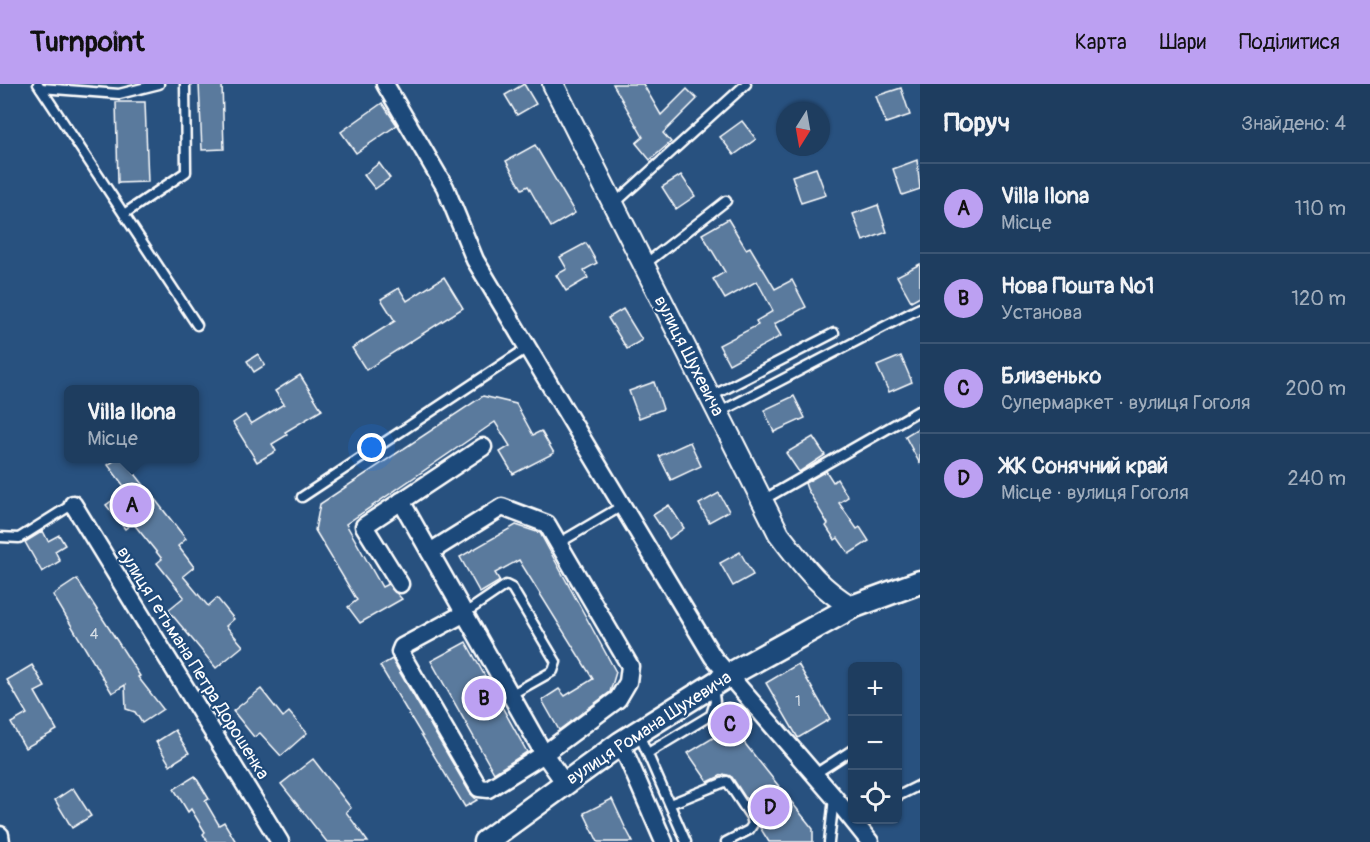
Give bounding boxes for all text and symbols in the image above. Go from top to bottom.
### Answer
text: Turnpoint [30,25,144,60]
text: Карта [1075,29,1127,56]
text: Шари [1160,29,1206,56]
text: Поділитися [1239,29,1340,56]
north arrow [776,102,830,156]
text: Поруч [944,107,1010,139]
text: Знайдено: 4 [1241,111,1346,136]
text: Villa Ilona [1001,182,1089,210]
text: A [957,196,970,221]
text: 110 m [1295,196,1346,221]
text: Місце [1001,210,1052,235]
text: Нова Пошта №1 [1001,272,1154,300]
text: B [958,286,969,311]
text: 120 m [1291,286,1346,311]
street label: вулиця Шухевича [649,292,729,420]
text: Установа [1001,300,1082,325]
text: Близенько [1001,362,1101,390]
text: C [957,376,970,401]
text: 200 m [1285,376,1346,401]
popup [64,385,199,463]
text: Супермаркет · вулиця Гоголя [1001,390,1251,415]
text: Villa Ilona [87,398,176,426]
text: Місце [87,426,138,451]
your location [357,433,386,462]
text: ЖК Сонячний край [1001,452,1168,480]
text: D [957,466,970,491]
text: 240 m [1287,466,1346,491]
text: Місце · вулиця Гоголя [1001,480,1189,505]
pin: A [112,482,152,528]
street label: вулиця Гетьмана Петра Дорошенка [112,542,274,784]
house number: 4 [90,625,99,644]
map controls [848,662,902,824]
button: + [848,662,902,716]
street label: вулиця Романа Шухевича [562,666,736,790]
pin: B [464,676,504,720]
house number: 1 [795,692,801,711]
pin: C [710,702,750,746]
button: − [848,716,902,770]
button: locate [848,770,902,824]
pin: D [750,784,790,830]

